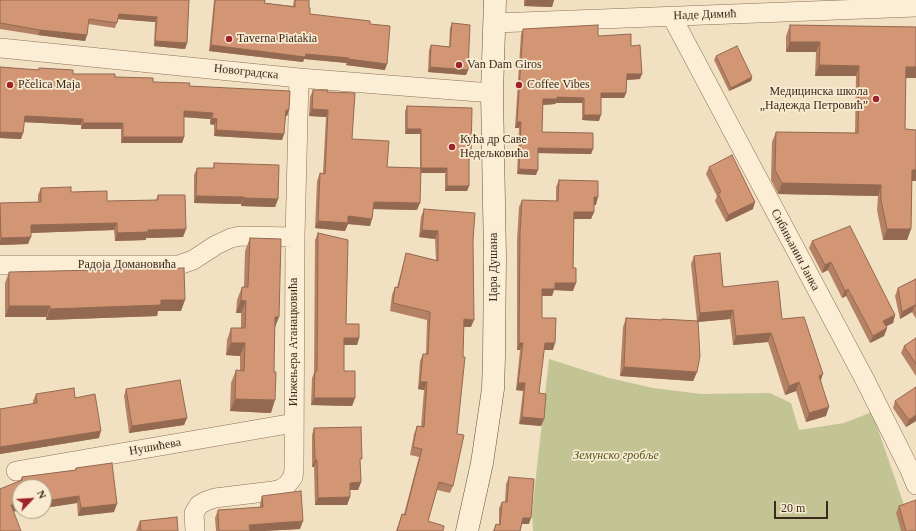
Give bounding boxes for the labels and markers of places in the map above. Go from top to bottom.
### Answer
place label: Taverna Piatakia [237,32,317,46]
marker: Taverna Piatakia [224,34,234,44]
place label: Van Dam Giros [467,58,542,72]
marker: Van Dam Giros [454,60,464,70]
place label: Pčelica Maja [18,78,80,92]
place label: Coffee Vibes [527,78,590,92]
marker: Pčelica Maja [5,80,15,90]
marker: Coffee Vibes [514,80,524,90]
place label: Медицинска школа „Надежда Петровић” [760,85,868,113]
marker: Медицинска школа „Надежда Петровић” [871,94,881,104]
place label: Кућа др Саве Недељковића [460,133,529,161]
marker: Кућа др Саве Недељковића [447,142,457,152]

